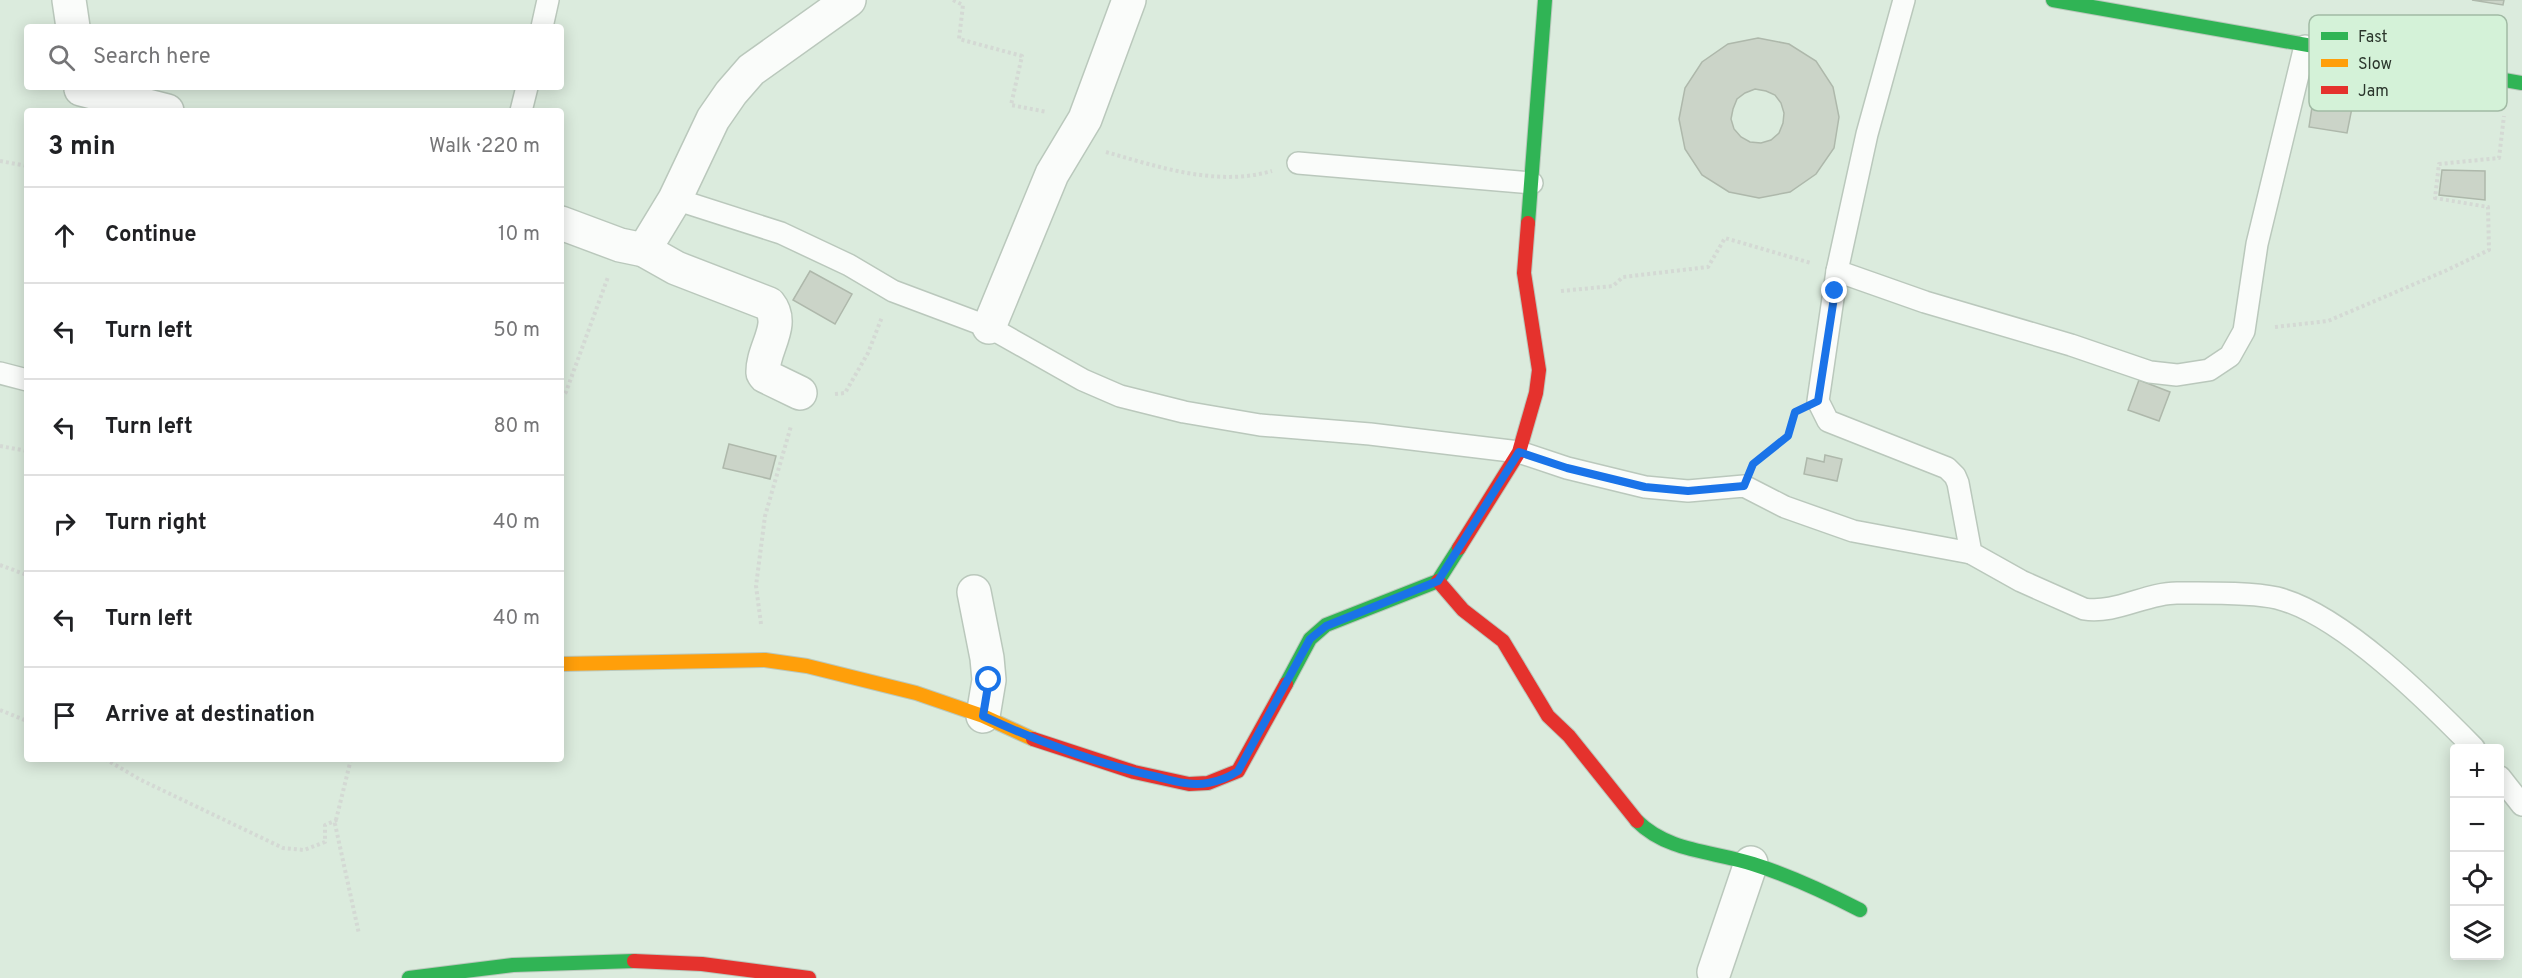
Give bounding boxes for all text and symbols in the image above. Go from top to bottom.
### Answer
legend [2309,15,2507,111]
search box [24,24,564,90]
text: Fast [2358,28,2388,48]
icon: search [45,41,78,74]
text: Search here [93,44,211,71]
text: Slow [2358,55,2392,75]
text: Jam [2358,82,2389,102]
text: 3 min [48,131,116,164]
text: Walk · 220 m [429,134,540,160]
icon: ahead [48,219,81,252]
text: Continue [105,222,196,249]
text: 10 m [498,222,540,248]
route end [1821,277,1847,303]
icon: left [48,315,81,348]
text: Turn left [105,318,193,345]
text: 50 m [493,318,540,344]
icon: left [48,411,81,444]
text: Turn left [105,414,193,441]
text: 80 m [494,414,540,440]
icon: right [48,507,81,540]
text: Turn right [105,510,207,537]
text: 40 m [493,510,540,536]
icon: left [48,603,81,636]
text: Turn left [105,606,193,633]
text: 40 m [493,606,540,632]
route start [975,666,1001,692]
icon: arrive [48,699,81,732]
text: Arrive at destination [105,702,315,729]
map controls [2450,744,2504,960]
button: + [2450,744,2504,798]
button: − [2450,798,2504,852]
button: locate [2450,852,2504,906]
button: layers [2450,906,2504,960]

